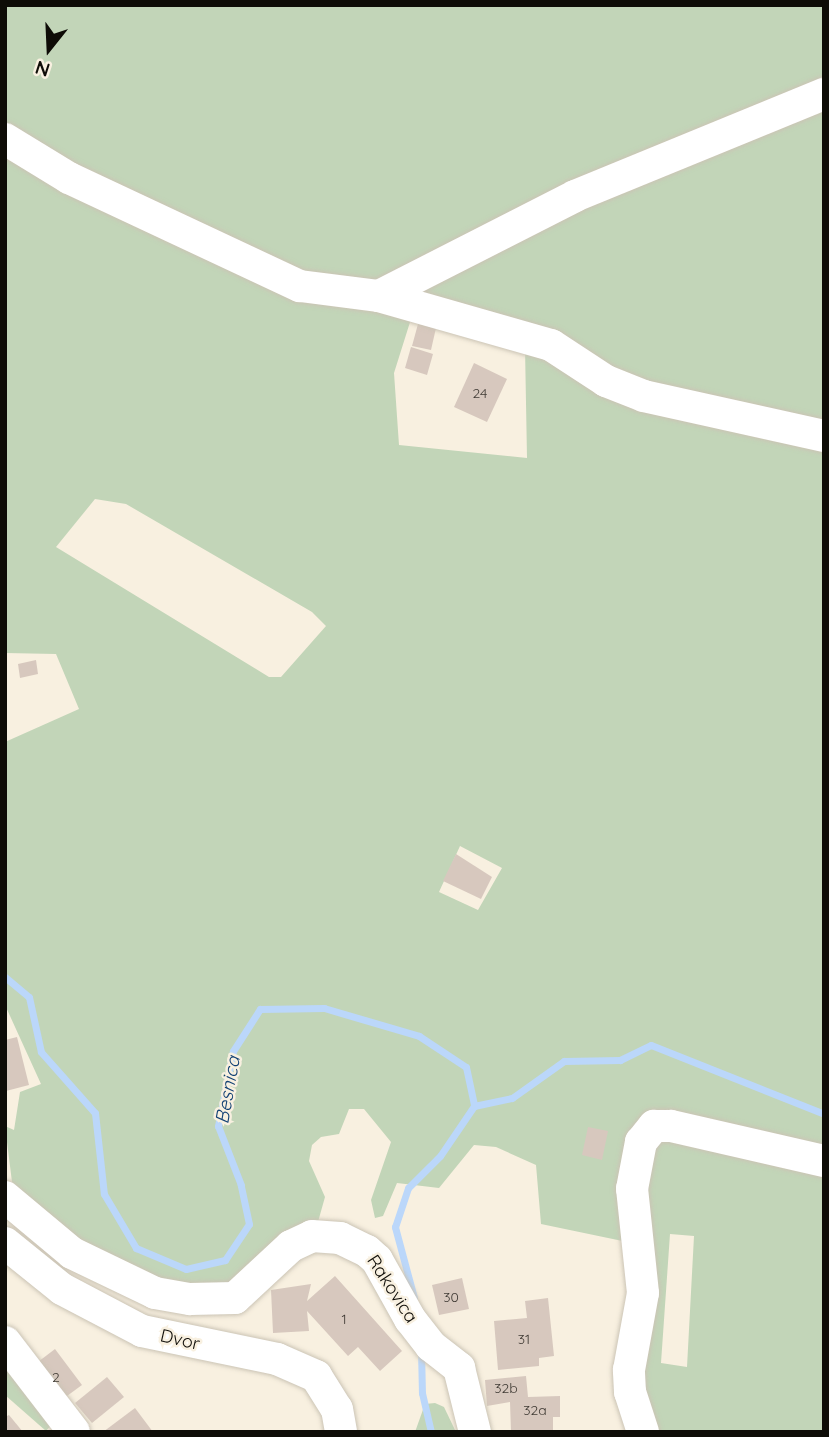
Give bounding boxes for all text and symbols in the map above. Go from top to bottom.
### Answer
north arrow [14,14,84,84]
text: N [32,55,53,83]
house number: 24 [473,385,487,401]
water label: Besnica [211,1054,245,1126]
street label: Rakovica [362,1251,422,1327]
house number: 30 [443,1289,459,1305]
house number: 1 [341,1311,347,1327]
street label: Dvor [158,1325,202,1355]
house number: 31 [518,1331,530,1347]
house number: 2 [52,1369,60,1385]
house number: 32b [494,1380,518,1396]
house number: 32a [523,1402,547,1418]

